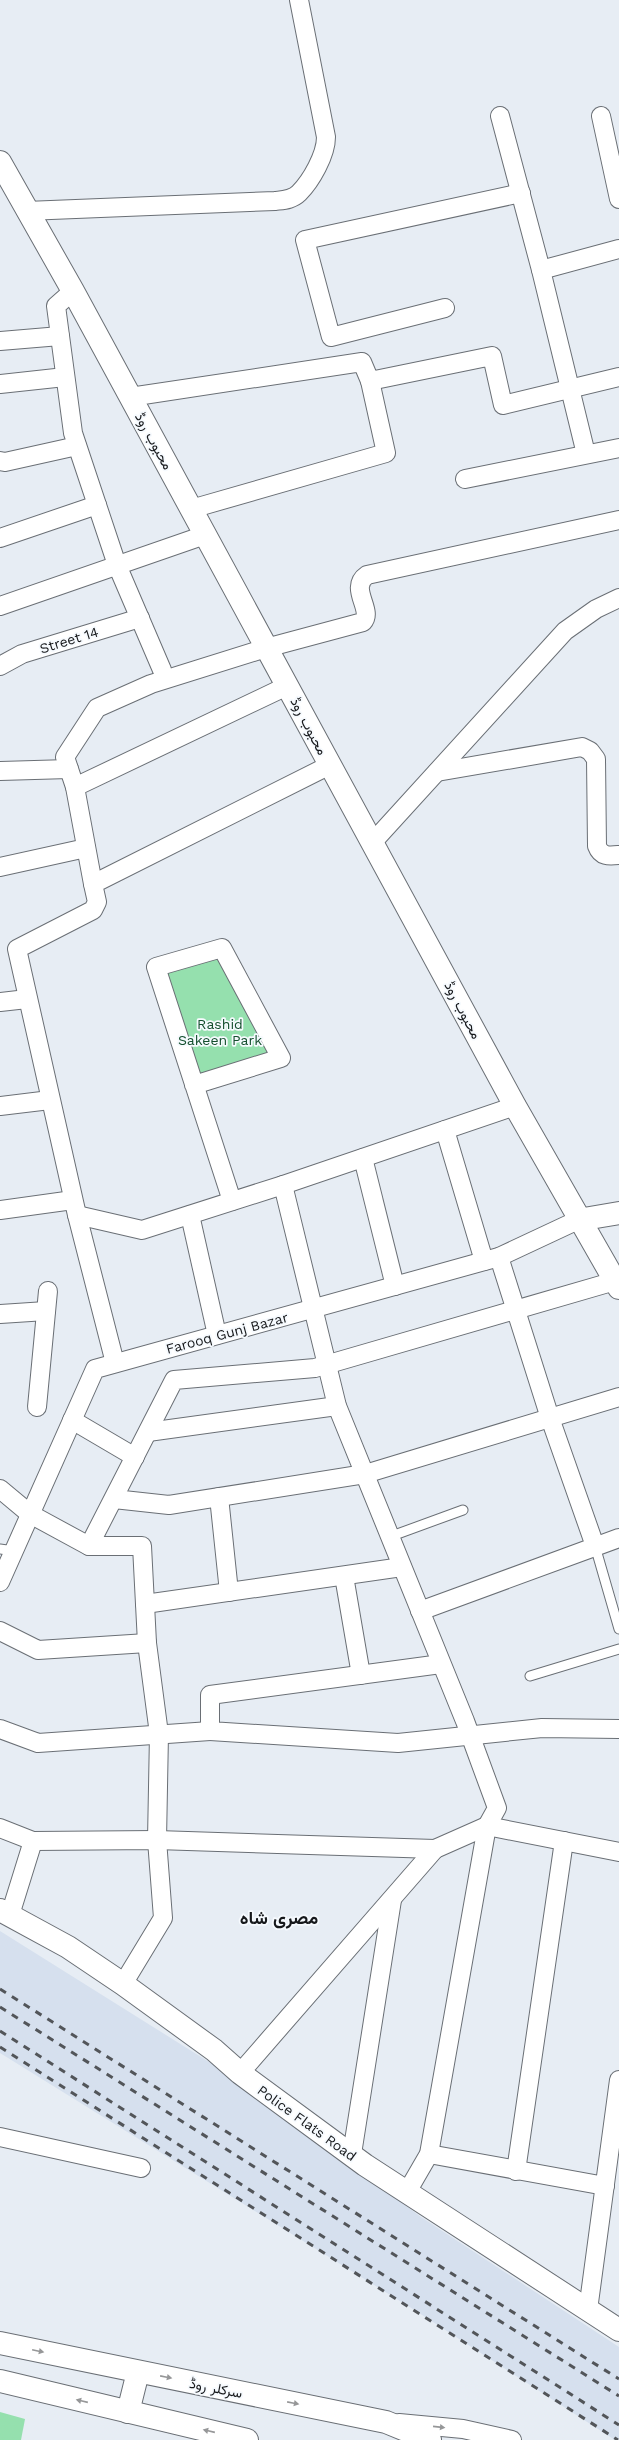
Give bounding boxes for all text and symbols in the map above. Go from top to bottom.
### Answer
street label: محبوب روڈ [131,410,176,473]
street label: Street 14 [38,623,100,657]
street label: محبوب روڈ [286,695,331,758]
street label: محبوب روڈ [440,979,485,1042]
park label: Rashid Sakeen Park [178,1016,262,1048]
street label: Farooq Gunj Bazar [164,1309,290,1357]
district label: مصری شاہ [240,1907,319,1929]
street label: Police Flats Road [254,2082,360,2164]
one-way arrow [32,2349,44,2355]
one-way arrow [159,2375,172,2381]
street label: سرکلر روڈ [188,2375,244,2402]
one-way arrow [76,2397,88,2403]
one-way arrow [287,2400,299,2406]
one-way arrow [432,2424,445,2430]
one-way arrow [203,2428,215,2434]

